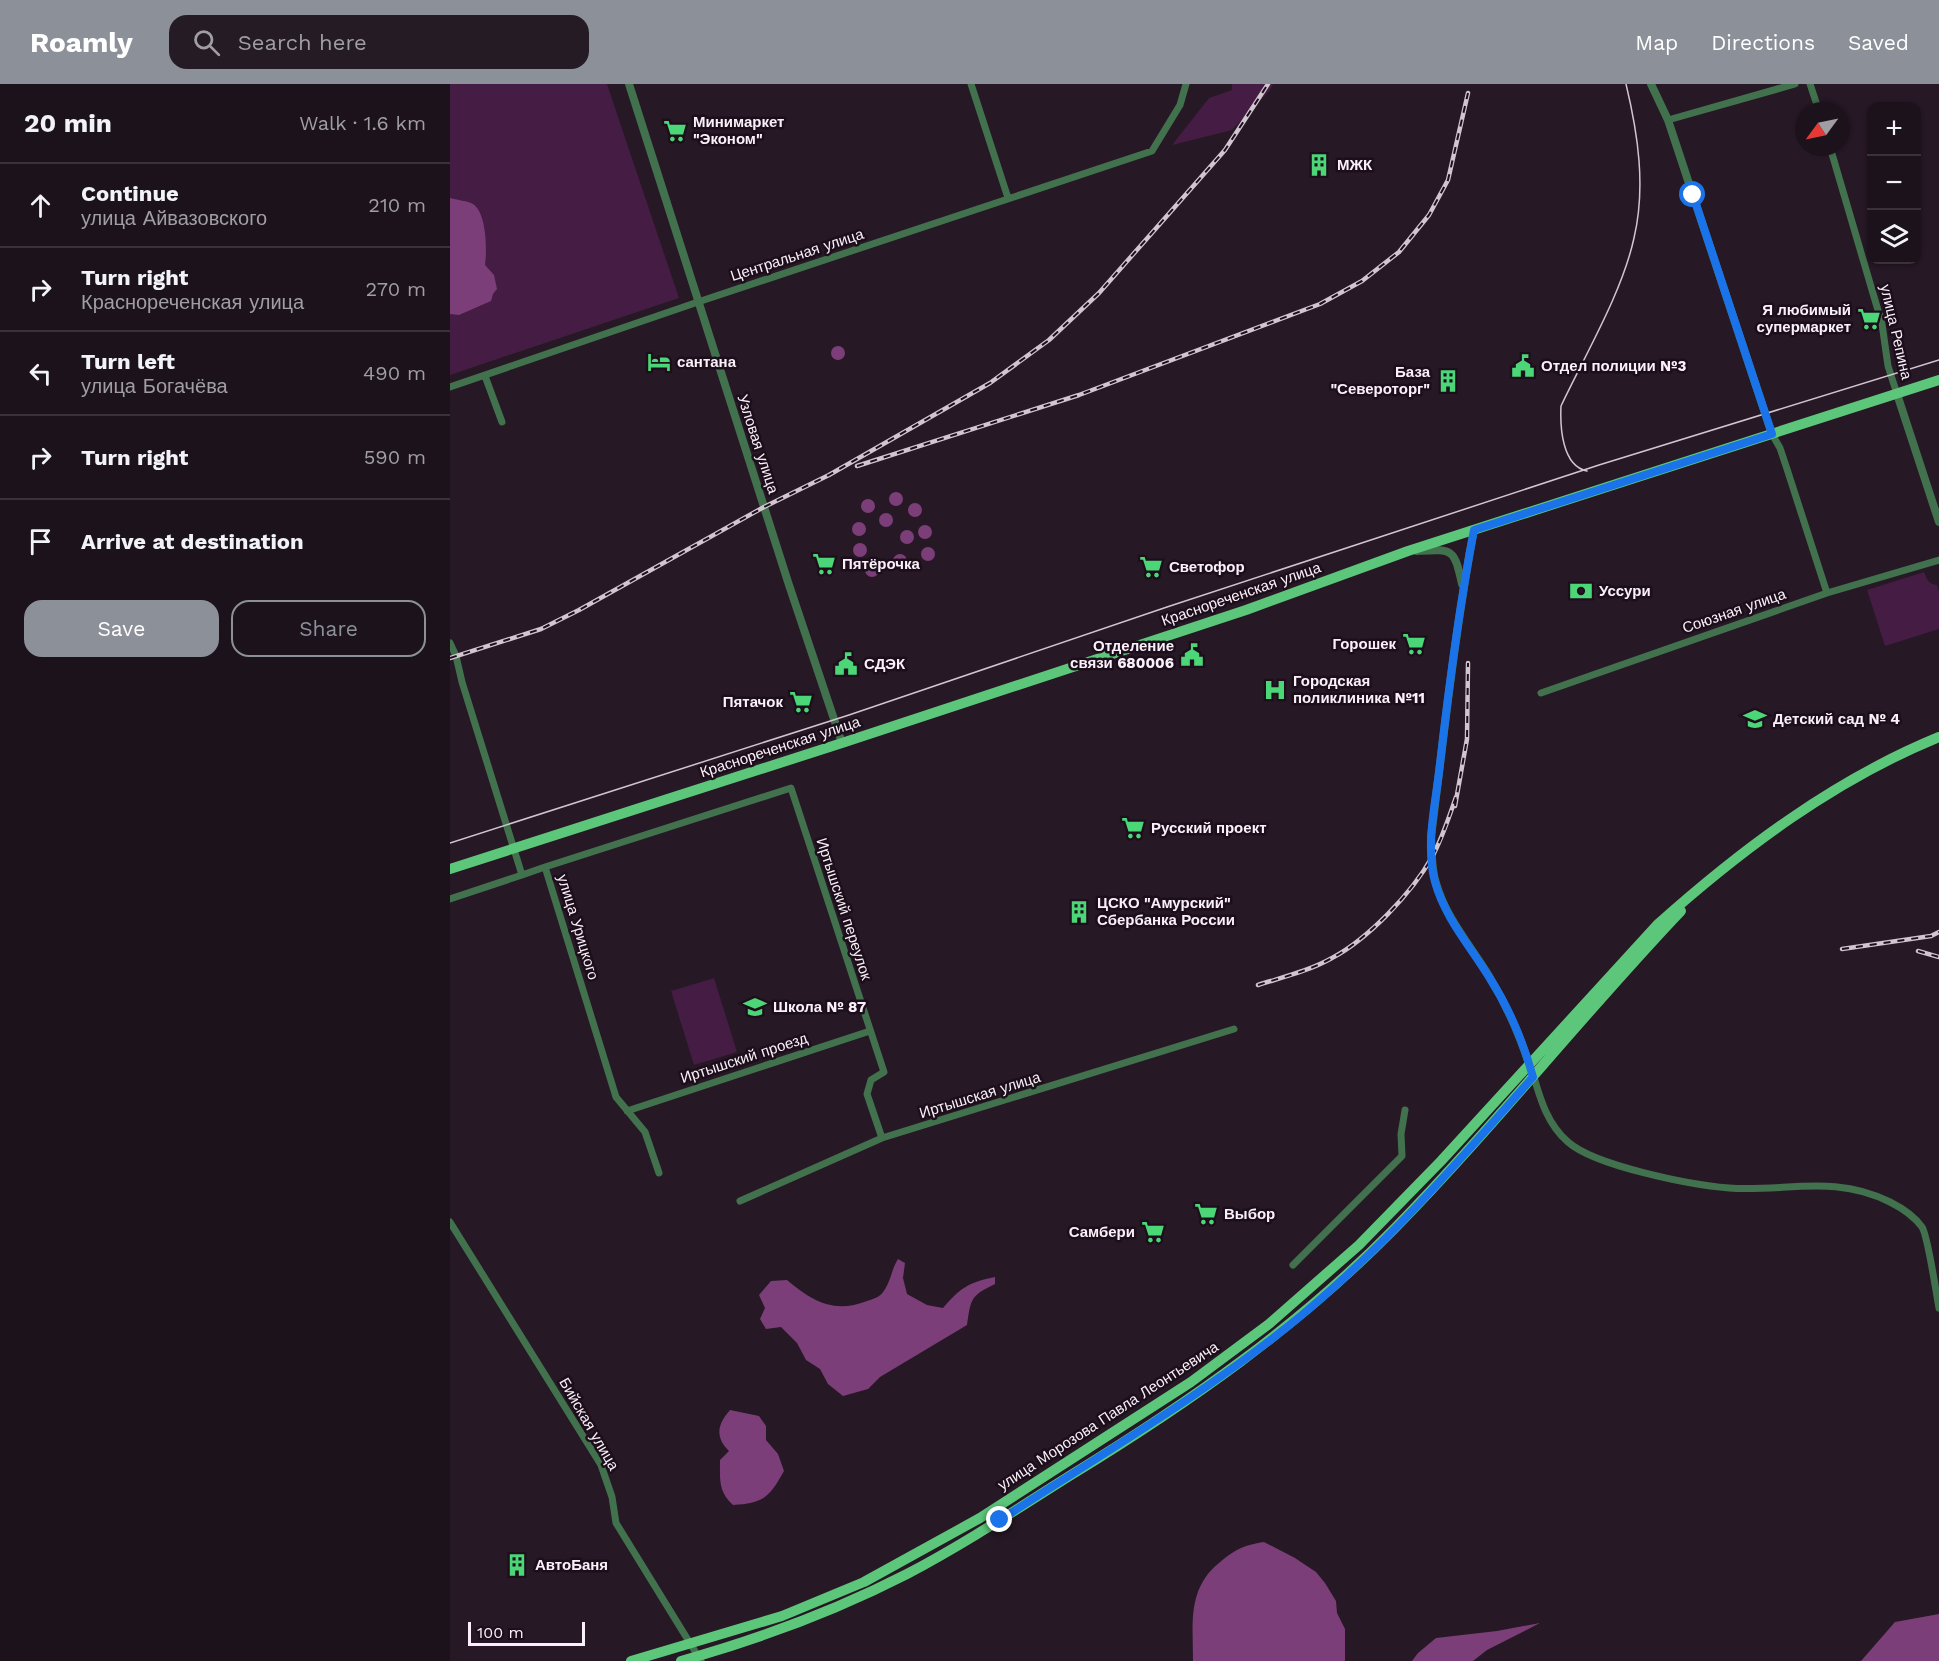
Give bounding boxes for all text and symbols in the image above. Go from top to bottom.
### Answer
search box [169,15,589,69]
text: Roamly [30,26,133,59]
icon: search [190,26,223,59]
text: Search here [238,30,367,55]
text: Map [1635,30,1678,55]
text: Directions [1711,30,1815,55]
text: Saved [1848,30,1909,55]
north arrow [1795,102,1849,156]
map controls [1867,102,1921,264]
button: + [1867,102,1921,156]
text: 20 min [24,108,112,138]
text: Walk · 1.6 km [299,111,426,135]
place label: Минимаркет "Эконом" [693,113,784,148]
supermarket icon: Минимаркет "Эконом" [662,118,688,144]
building icon: МЖК [1306,152,1332,178]
place label: МЖК [1337,156,1373,174]
button: − [1867,156,1921,210]
text: Continue [81,181,179,206]
route start [1679,181,1705,207]
icon: ahead [24,189,57,222]
text: 210 m [368,193,426,217]
text: улица Айвазовского [81,206,267,230]
button: layers [1867,210,1921,264]
street label: Центральная улица [728,225,866,285]
text: Turn right [81,265,188,290]
icon: right [24,273,57,306]
text: 270 m [366,277,426,301]
street label: улица Репина [1876,283,1916,382]
text: Краснореченская улица [81,290,304,314]
place label: Я любимый супермаркет [1757,301,1851,336]
supermarket icon: Я любимый супермаркет [1856,306,1882,332]
text: Turn left [81,349,175,374]
hotel icon: сантана [646,349,672,375]
place label: сантана [677,353,737,371]
public building icon: Отдел полиции №3 [1510,353,1536,379]
icon: left [24,357,57,390]
place label: Отдел полиции №3 [1541,357,1687,375]
text: 490 m [363,361,426,385]
place label: База "Североторг" [1330,363,1431,398]
building icon: База "Североторг" [1435,368,1461,394]
text: улица Богачёва [81,374,228,398]
street label: Узловая улица [733,392,783,497]
icon: right [24,441,57,474]
text: Turn right [81,445,188,470]
text: 590 m [364,445,426,469]
icon: arrive [24,525,57,558]
text: Arrive at destination [81,529,304,554]
supermarket icon: Пятёрочка [811,551,837,577]
supermarket icon: Светофор [1138,554,1164,580]
place label: Пятёрочка [842,555,920,573]
street label: Краснореченская улица [1159,558,1324,630]
place label: Светофор [1169,558,1245,576]
bank icon: Уссури [1568,578,1594,604]
place label: Уссури [1599,582,1651,600]
street label: Союзная улица [1680,585,1789,637]
button: Save [24,600,219,657]
button: Share [231,600,426,657]
supermarket icon: Горошек [1401,631,1427,657]
place label: Горошек [1332,635,1396,653]
place label: Отделение связи 680006 [1070,637,1174,672]
public building icon: Отделение связи 680006 [1179,642,1205,668]
public building icon: СДЭК [833,651,859,677]
place label: СДЭК [864,655,906,673]
place label: Городская поликлиника №11 [1293,672,1425,707]
hospital icon: Городская поликлиника №11 [1262,677,1288,703]
supermarket icon: Пятачок [788,689,814,715]
place label: Пятачок [723,693,783,711]
school or university icon: Детский сад № 4 [1742,706,1768,732]
place label: Детский сад № 4 [1773,710,1900,728]
street label: Краснореченская улица [698,712,863,781]
supermarket icon: Русский проект [1120,815,1146,841]
place label: Русский проект [1151,819,1266,837]
street label: Иртышский переулок [813,836,876,983]
street label: улица Урицкого [553,872,603,982]
place label: ЦСКО "Амурский" Сбербанка России [1097,894,1235,929]
building icon: ЦСКО "Амурский" Сбербанка России [1066,899,1092,925]
school or university icon: Школа № 87 [742,994,768,1020]
place label: Школа № 87 [773,998,866,1016]
street label: Иртышский проезд [678,1029,810,1087]
street label: Иртышская улица [917,1068,1043,1122]
supermarket icon: Выбор [1193,1201,1219,1227]
place label: Выбор [1224,1205,1275,1223]
supermarket icon: Самбери [1140,1219,1166,1245]
place label: Самбери [1069,1223,1135,1241]
street label: улица Морозова Павла Леонтьевича [994,1337,1222,1494]
street label: Бийская улица [555,1375,623,1474]
route end [986,1506,1012,1532]
building icon: АвтоБаня [504,1552,530,1578]
place label: АвтоБаня [535,1556,608,1574]
scale bar [468,1619,585,1646]
text: 100 m [477,1623,524,1642]

